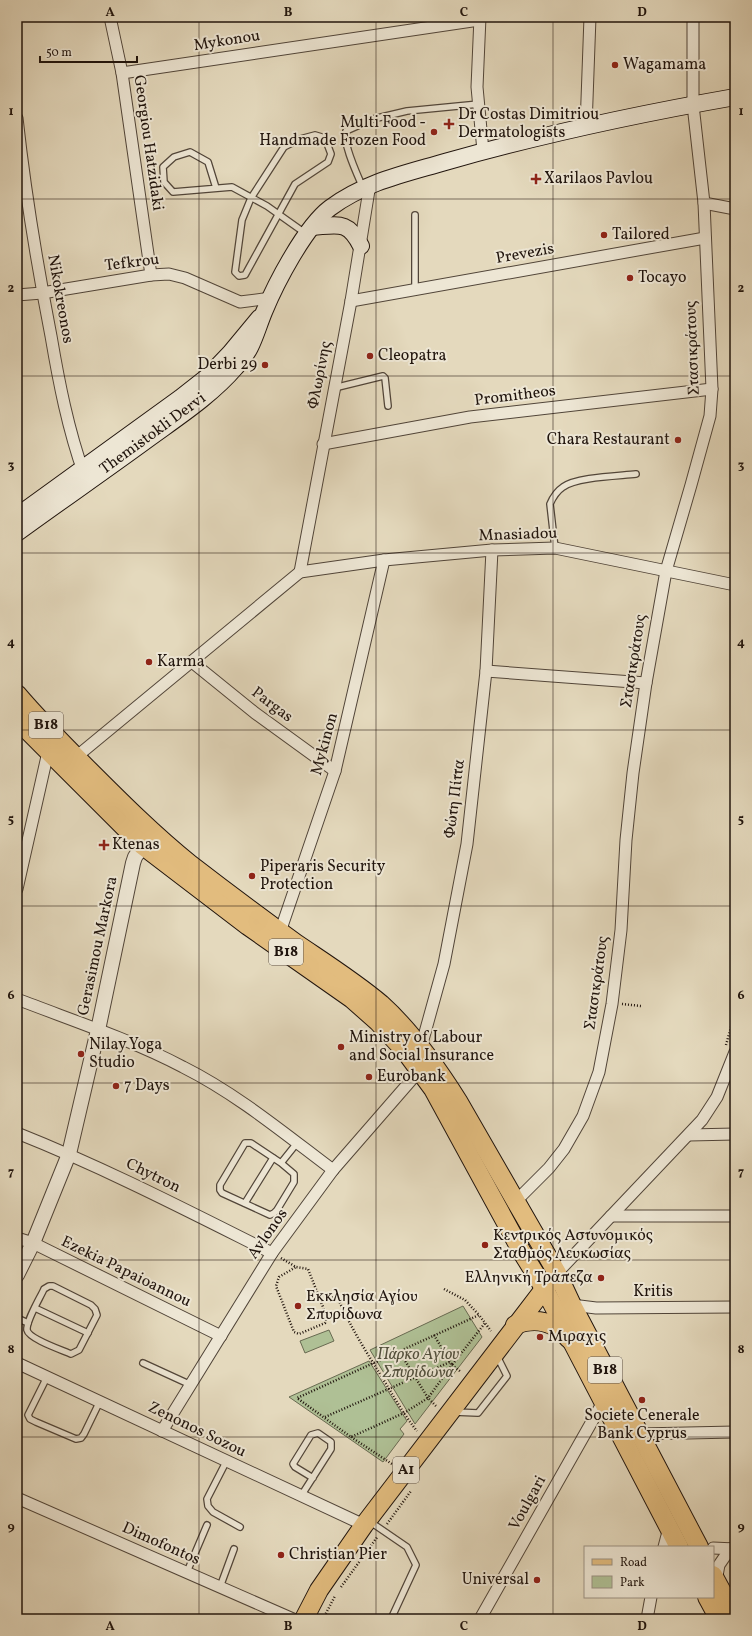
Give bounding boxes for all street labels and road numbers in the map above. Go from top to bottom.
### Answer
street label: Mykonou [192,25,262,57]
street label: Georgiou Hatzidaki [128,74,168,213]
street label: Prevezis [494,238,556,270]
street label: Tefkrou [103,249,161,277]
street label: Nikokreonos [41,253,79,345]
street label: Στασικράτους [680,300,706,396]
street label: Φλωρίνης [303,339,337,411]
street label: Promitheos [473,380,557,412]
street label: Themistokli Dervi [95,388,211,480]
street label: Mnasiadou [478,523,558,547]
street label: Στασικράτους [616,612,652,710]
street label: Pargas [247,682,297,728]
street label: Mykinon [306,710,344,778]
road number: B18 [29,712,63,738]
street label: Φώτη Πίττα [439,758,471,840]
street label: Gerasimou Markora [73,874,124,1018]
street label: Στασικράτους [580,934,614,1032]
road number: B18 [269,939,303,965]
street label: Chytron [122,1153,184,1199]
street label: Avlonos [243,1204,293,1264]
street label: Ezekia Papaioannou [57,1231,195,1313]
street label: Kritis [633,1281,673,1303]
road number: B18 [588,1357,622,1383]
street label: Zenonos Sozou [144,1397,250,1463]
road number: A1 [393,1457,419,1483]
street label: Voulgari [504,1472,552,1534]
street label: Dimofontos [118,1517,204,1571]

